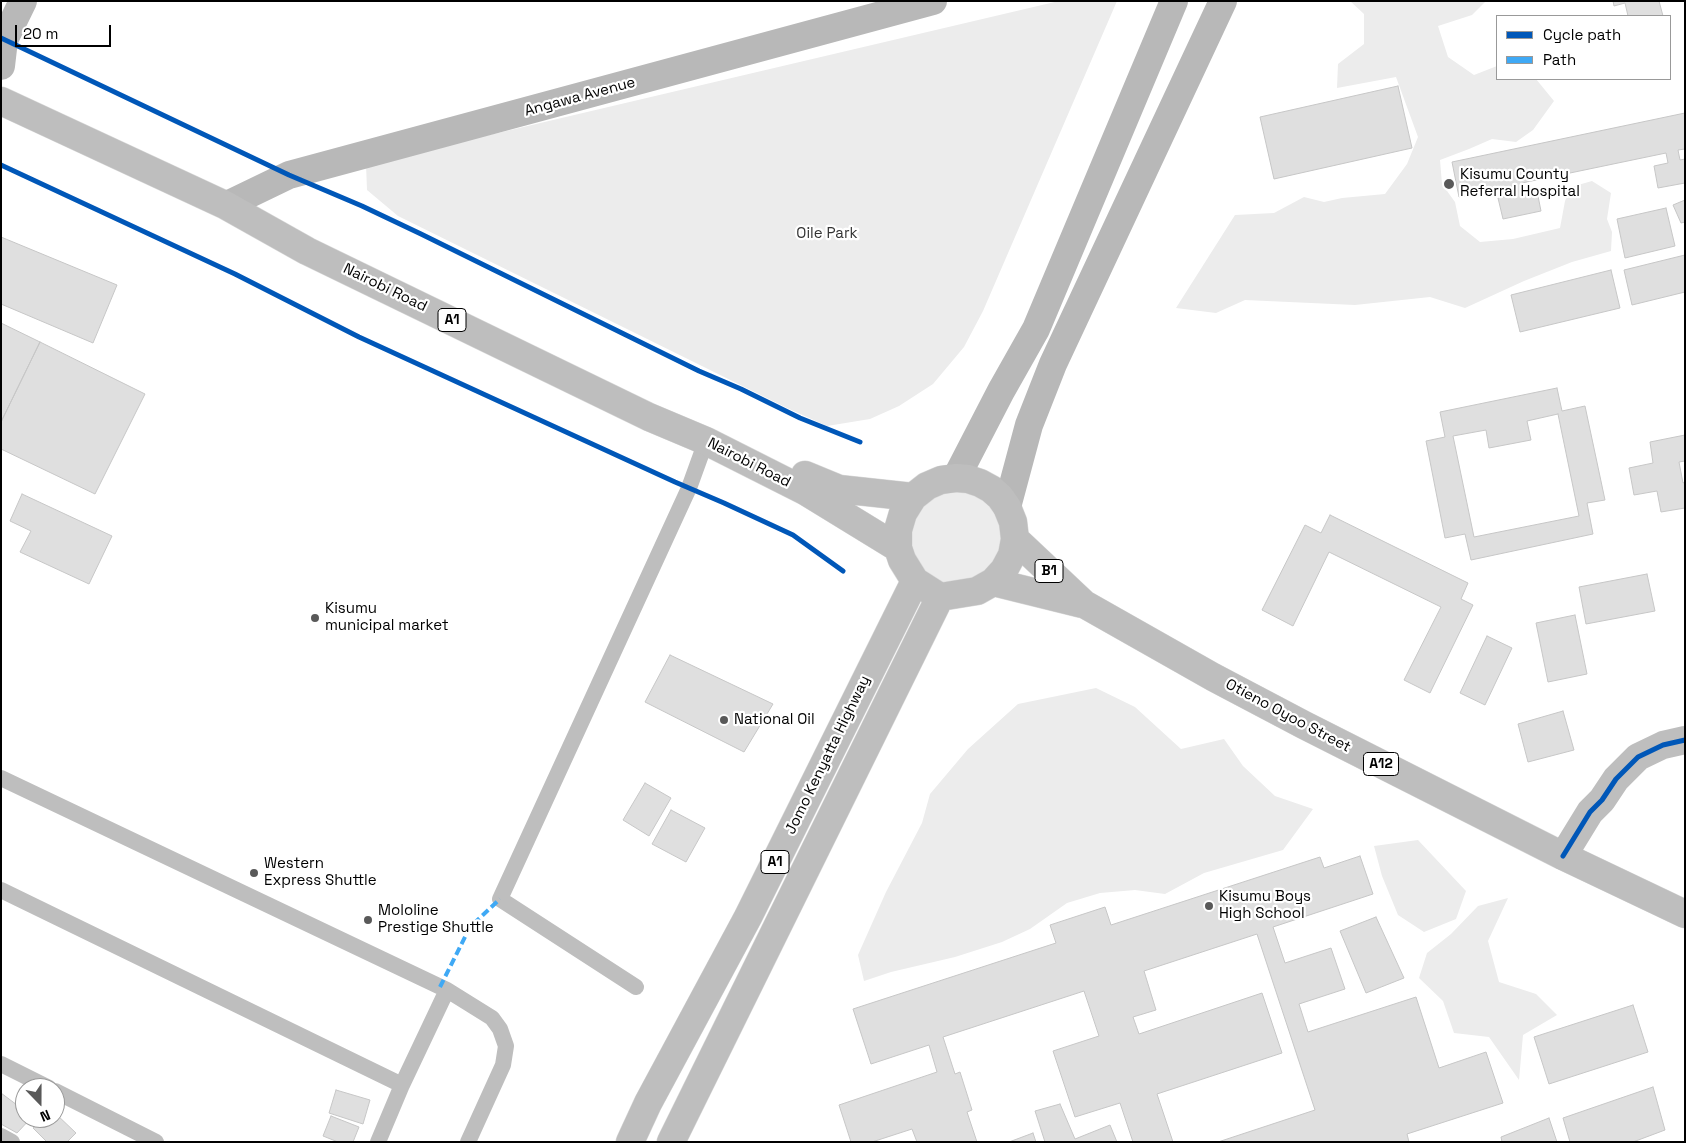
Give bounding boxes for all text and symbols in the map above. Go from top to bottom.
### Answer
scale bar [18,15,114,47]
legend [1496,15,1671,80]
text: 20 m [23,24,58,43]
text: Cycle path [1543,25,1621,44]
text: Path [1543,50,1576,69]
street label: Angawa Avenue [523,74,637,120]
place label: Kisumu County Referral Hospital [1460,166,1580,201]
marker: Kisumu County Referral Hospital [1442,177,1456,191]
park label: Oile Park [796,225,858,243]
street label: Nairobi Road [340,260,430,316]
road number: A1 [438,308,466,332]
street label: Nairobi Road [704,434,794,492]
road number: B1 [1035,560,1063,582]
place label: Kisumu municipal market [325,600,449,635]
marker: Kisumu municipal market [309,612,321,624]
street label: Jomo Kenyatta Highway [782,673,874,837]
street label: Otieno Oyoo Street [1222,675,1354,757]
place label: National Oil [734,711,815,729]
marker: National Oil [718,714,730,726]
road number: A12 [1364,752,1398,776]
road number: A1 [761,850,789,874]
place label: Western Express Shuttle [264,855,377,890]
marker: Western Express Shuttle [248,867,260,879]
place label: Kisumu Boys High School [1219,888,1311,923]
marker: Kisumu Boys High School [1203,900,1215,912]
place label: Mololine Prestige Shuttle [378,902,494,937]
marker: Mololine Prestige Shuttle [362,914,374,926]
north arrow [15,1078,65,1128]
text: N [38,1106,53,1126]

